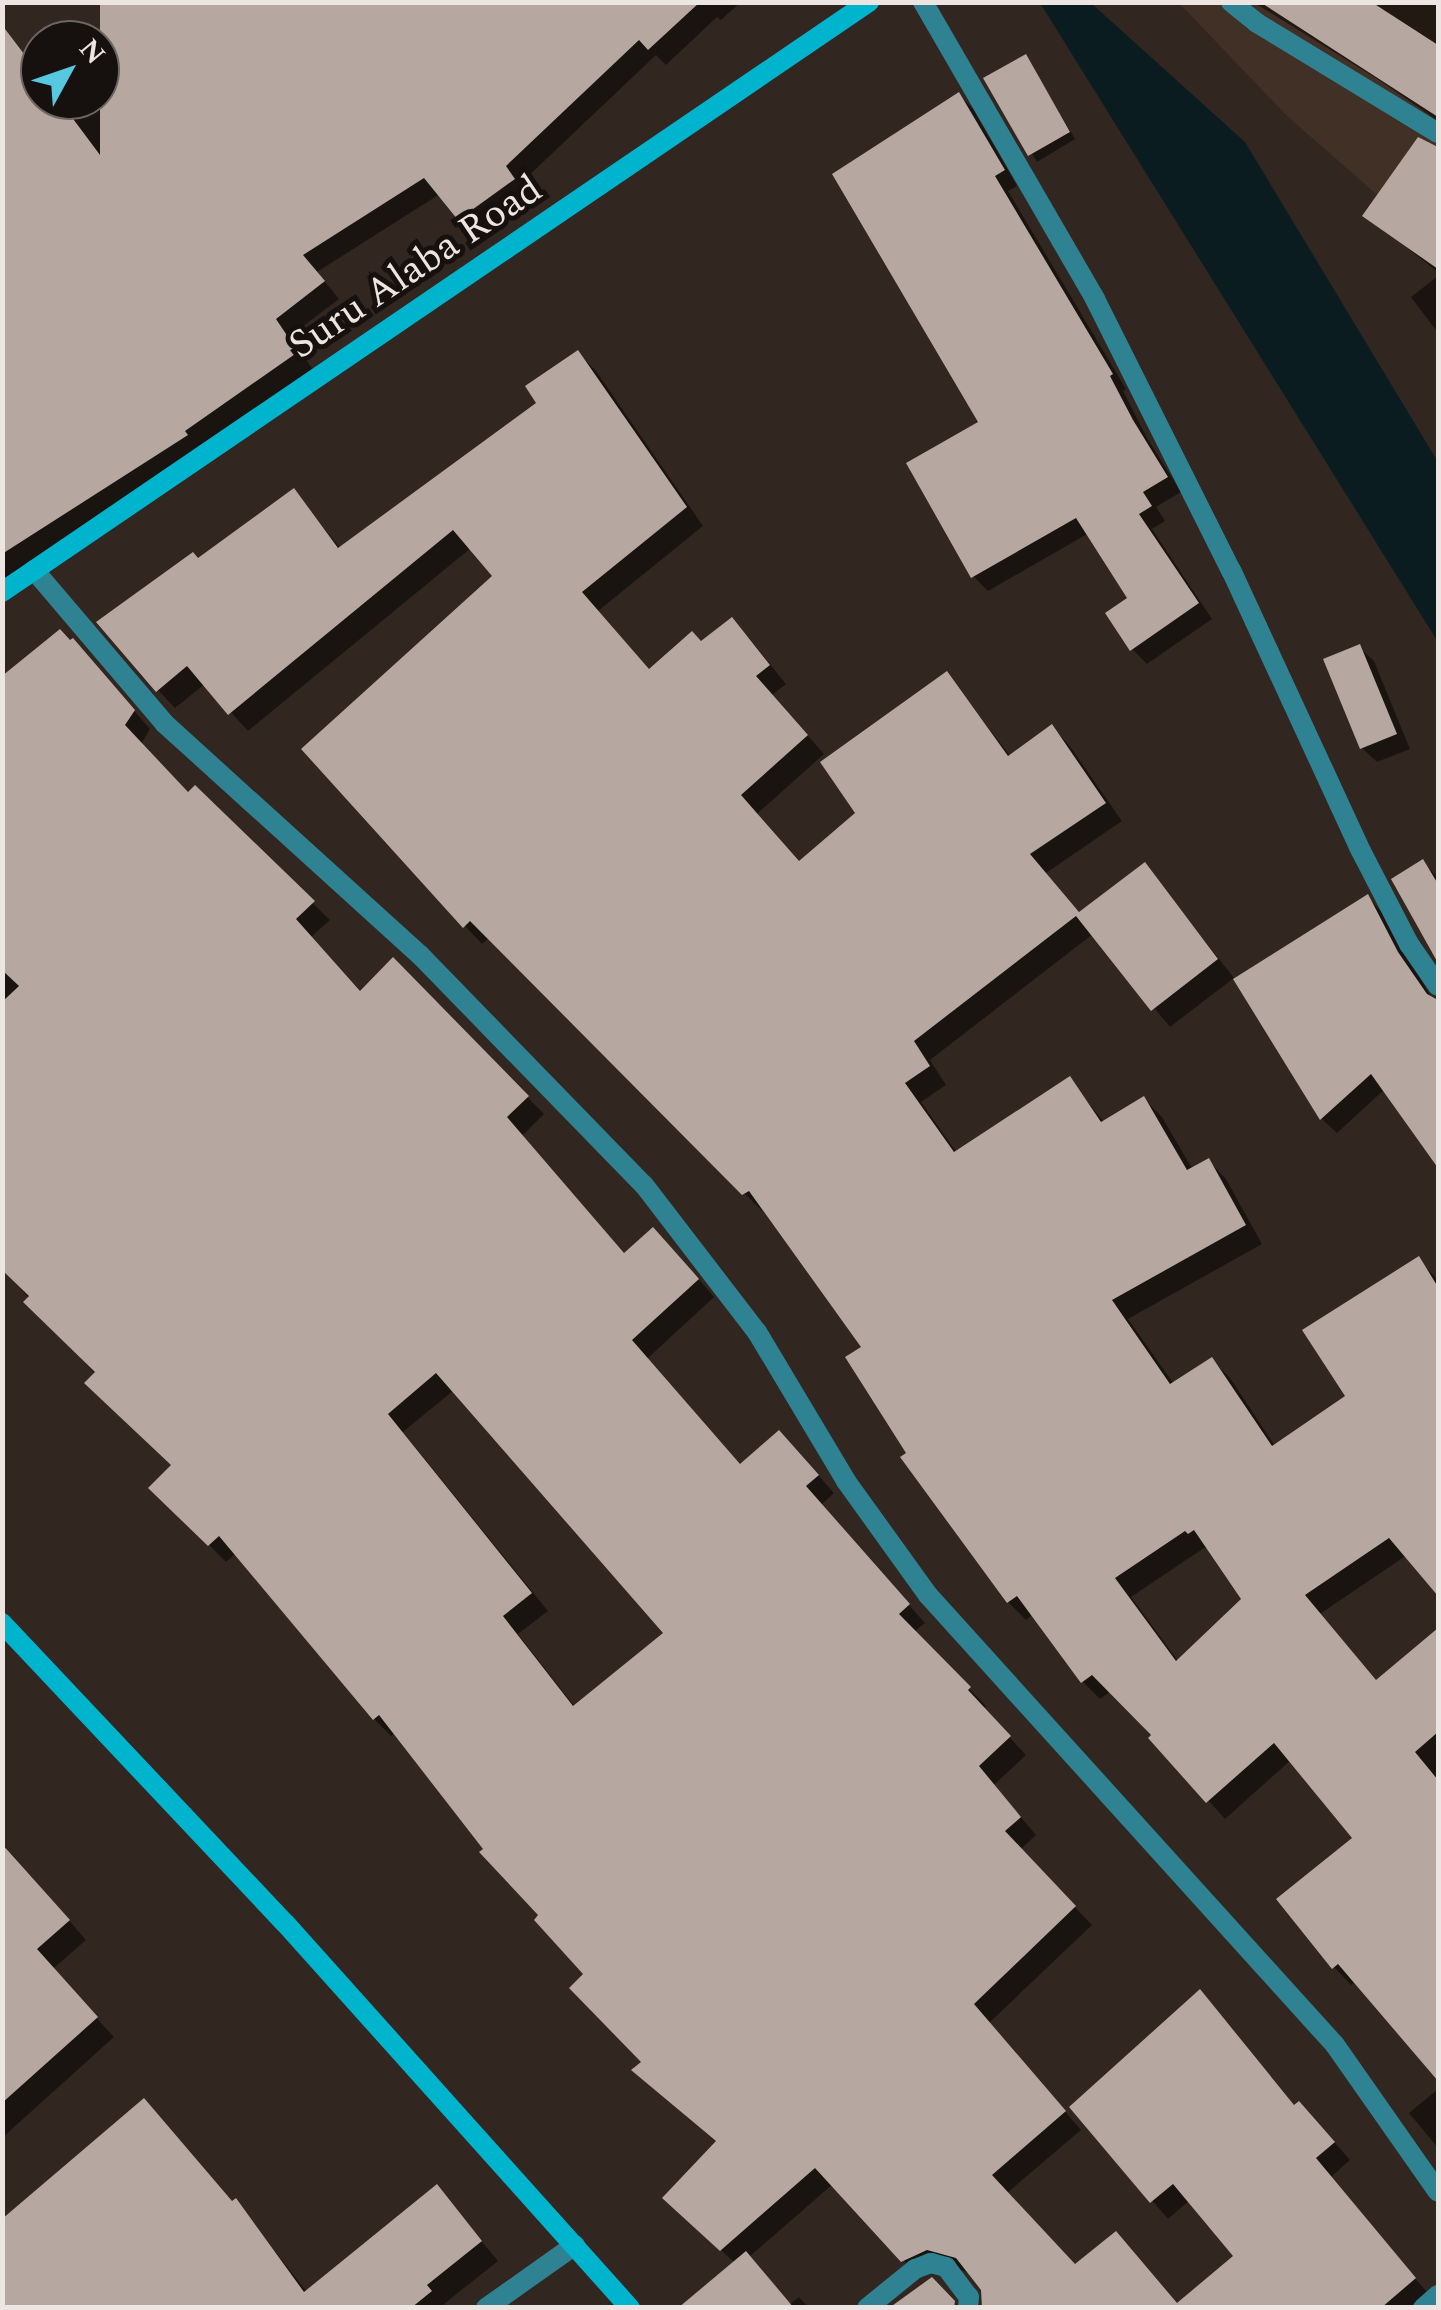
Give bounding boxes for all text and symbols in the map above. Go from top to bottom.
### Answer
north arrow [20,20,120,120]
text: N [68,29,116,74]
street label: Suru Alaba Road [280,166,552,370]

